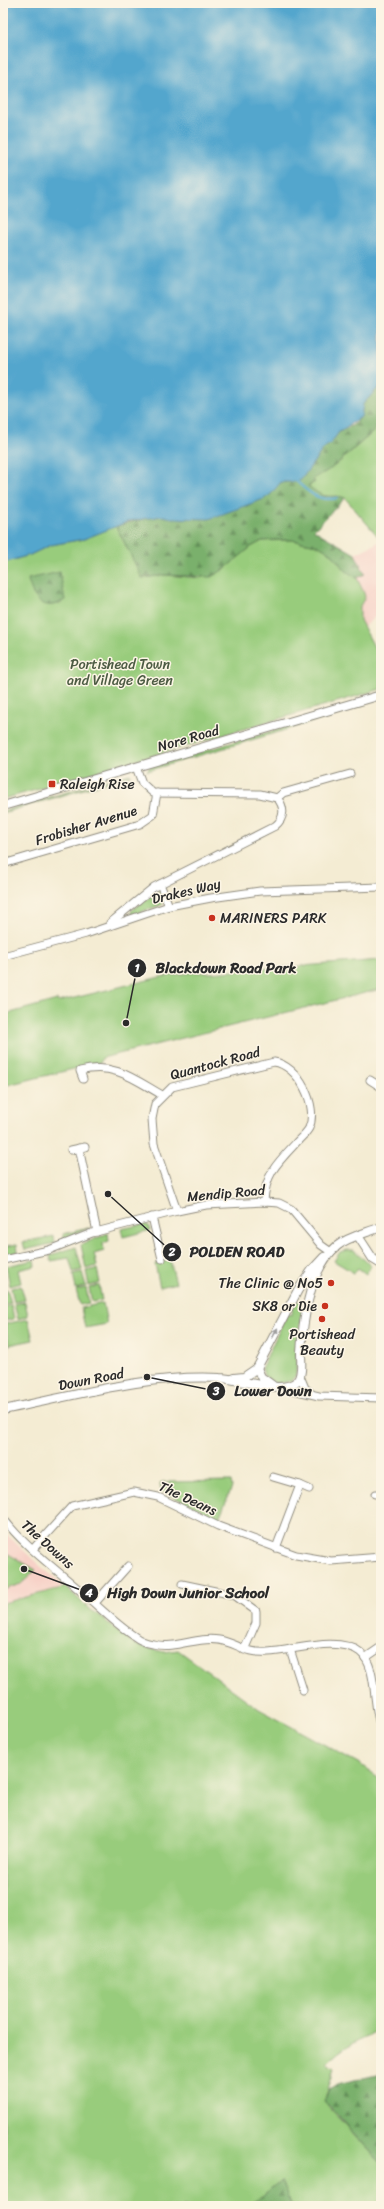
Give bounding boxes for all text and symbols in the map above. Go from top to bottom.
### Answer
park label: Portishead Town and Village Green [67,652,173,693]
street label: Nore Road [154,717,224,759]
place label: Raleigh Rise [60,772,135,797]
marker: Raleigh Rise [47,779,57,789]
street label: Frobisher Avenue [32,798,141,853]
street label: Drakes Way [149,871,224,912]
place label: MARINERS PARK [220,906,327,931]
marker: MARINERS PARK [207,913,217,923]
callout: Blackdown Road Park [127,954,305,981]
text: Blackdown Road Park [156,955,297,981]
text: 1 [134,957,140,979]
street label: Quantock Road [167,1039,264,1087]
street label: Mendip Road [186,1177,268,1209]
callout: POLDEN ROAD [162,1239,293,1266]
text: POLDEN ROAD [190,1239,285,1265]
text: 2 [168,1241,176,1263]
place label: The Clinic @ No5 [219,1271,323,1296]
marker: The Clinic @ No5 [326,1278,336,1288]
place label: SK8 or Die [252,1294,317,1319]
marker: SK8 or Die [320,1301,330,1311]
marker: Portishead Beauty [317,1314,327,1324]
place label: Portishead Beauty [289,1322,356,1363]
one-way arrow [272,1327,278,1339]
street label: Down Road [56,1361,128,1398]
callout: Lower Down [206,1378,320,1405]
text: Lower Down [234,1378,313,1404]
text: 3 [212,1380,220,1402]
street label: The Deans [154,1474,221,1523]
street label: The Downs [15,1513,81,1576]
callout: High Down Junior School [79,1580,277,1607]
text: High Down Junior School [106,1580,270,1606]
text: 4 [84,1582,93,1604]

